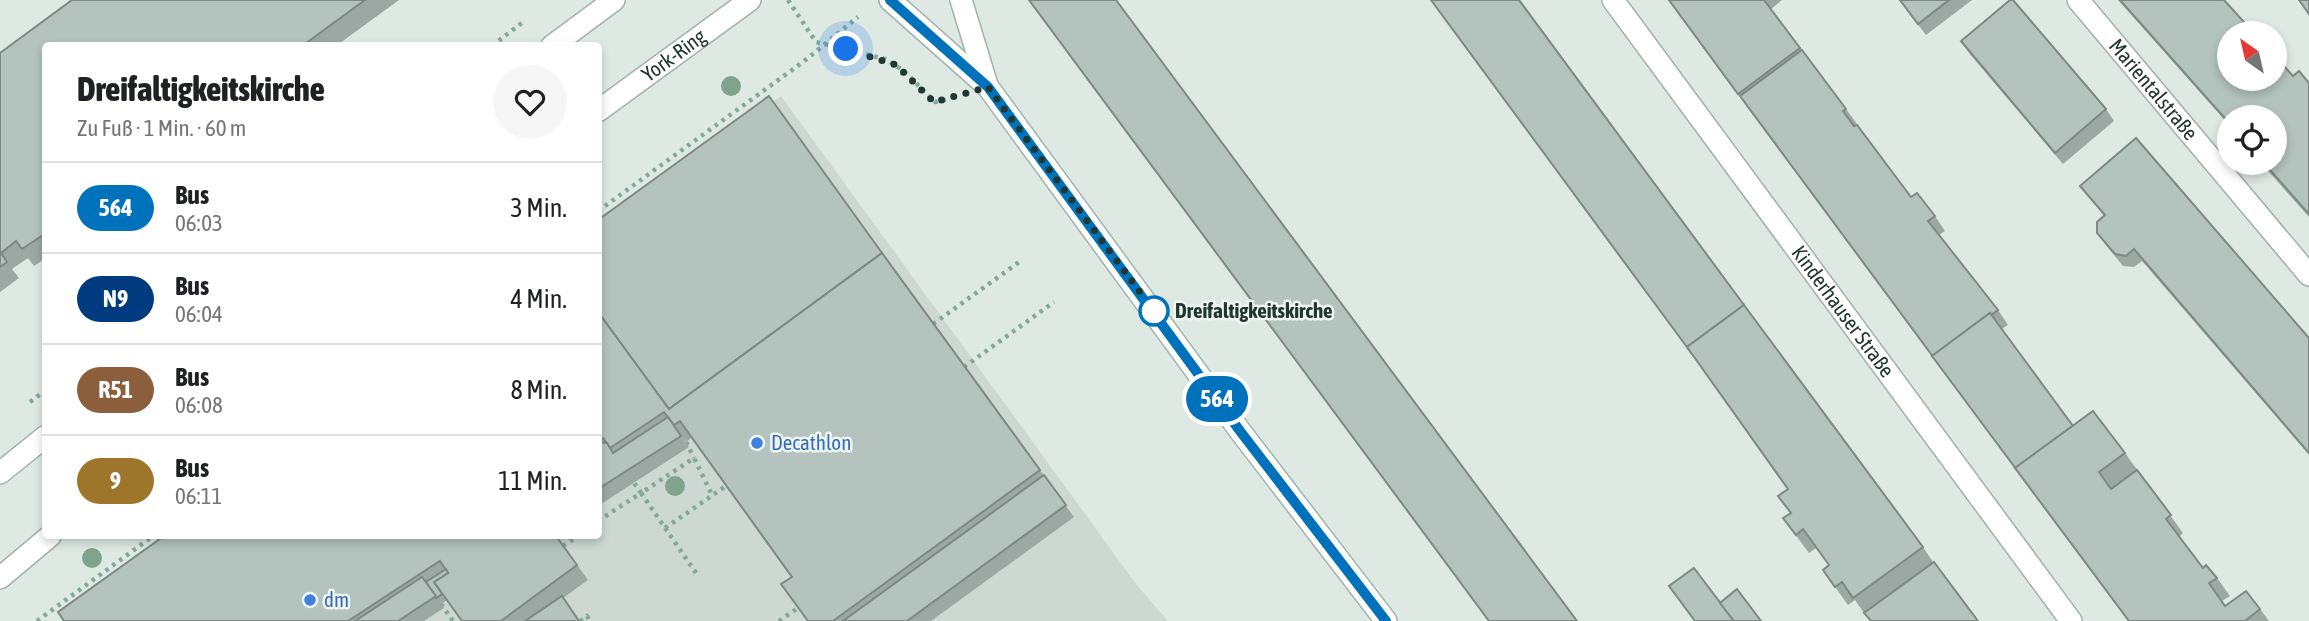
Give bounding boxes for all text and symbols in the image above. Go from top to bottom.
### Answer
north arrow [2217,21,2287,91]
map controls [2217,21,2287,175]
street label: York-Ring [637,23,710,86]
your location [828,31,863,66]
street label: Marientalstraße [2105,34,2203,144]
button: heart [493,65,567,139]
text: Dreifaltigkeitskirche [77,70,325,108]
button: locate [2217,105,2287,175]
text: Zu Fuß · 1 Min. · 60 m [77,115,246,141]
text: Bus [175,180,209,210]
text: 3 Min. [511,193,567,223]
text: 564 [99,194,132,221]
text: 06:03 [175,210,223,236]
street label: Kinderhauser Straße [1787,241,1900,381]
text: Bus [175,271,209,301]
text: 4 Min. [511,284,567,314]
text: N9 [103,285,128,312]
marker: Dreifaltigkeitskirche [1139,296,1169,326]
place label: Dreifaltigkeitskirche [1175,298,1333,322]
text: 06:04 [175,301,223,327]
text: Bus [175,362,209,392]
text: 8 Min. [511,375,567,405]
text: R51 [98,376,133,403]
line badge: 564 [1177,376,1257,422]
text: 564 [1200,385,1234,412]
text: 06:08 [175,392,223,418]
place label: Decathlon [771,430,851,454]
marker: Decathlon [749,435,765,451]
text: Bus [175,453,209,483]
text: 11 Min. [498,466,567,496]
text: 9 [110,467,121,494]
text: 06:11 [175,483,222,509]
place label: dm [324,587,349,611]
marker: dm [302,592,318,608]

